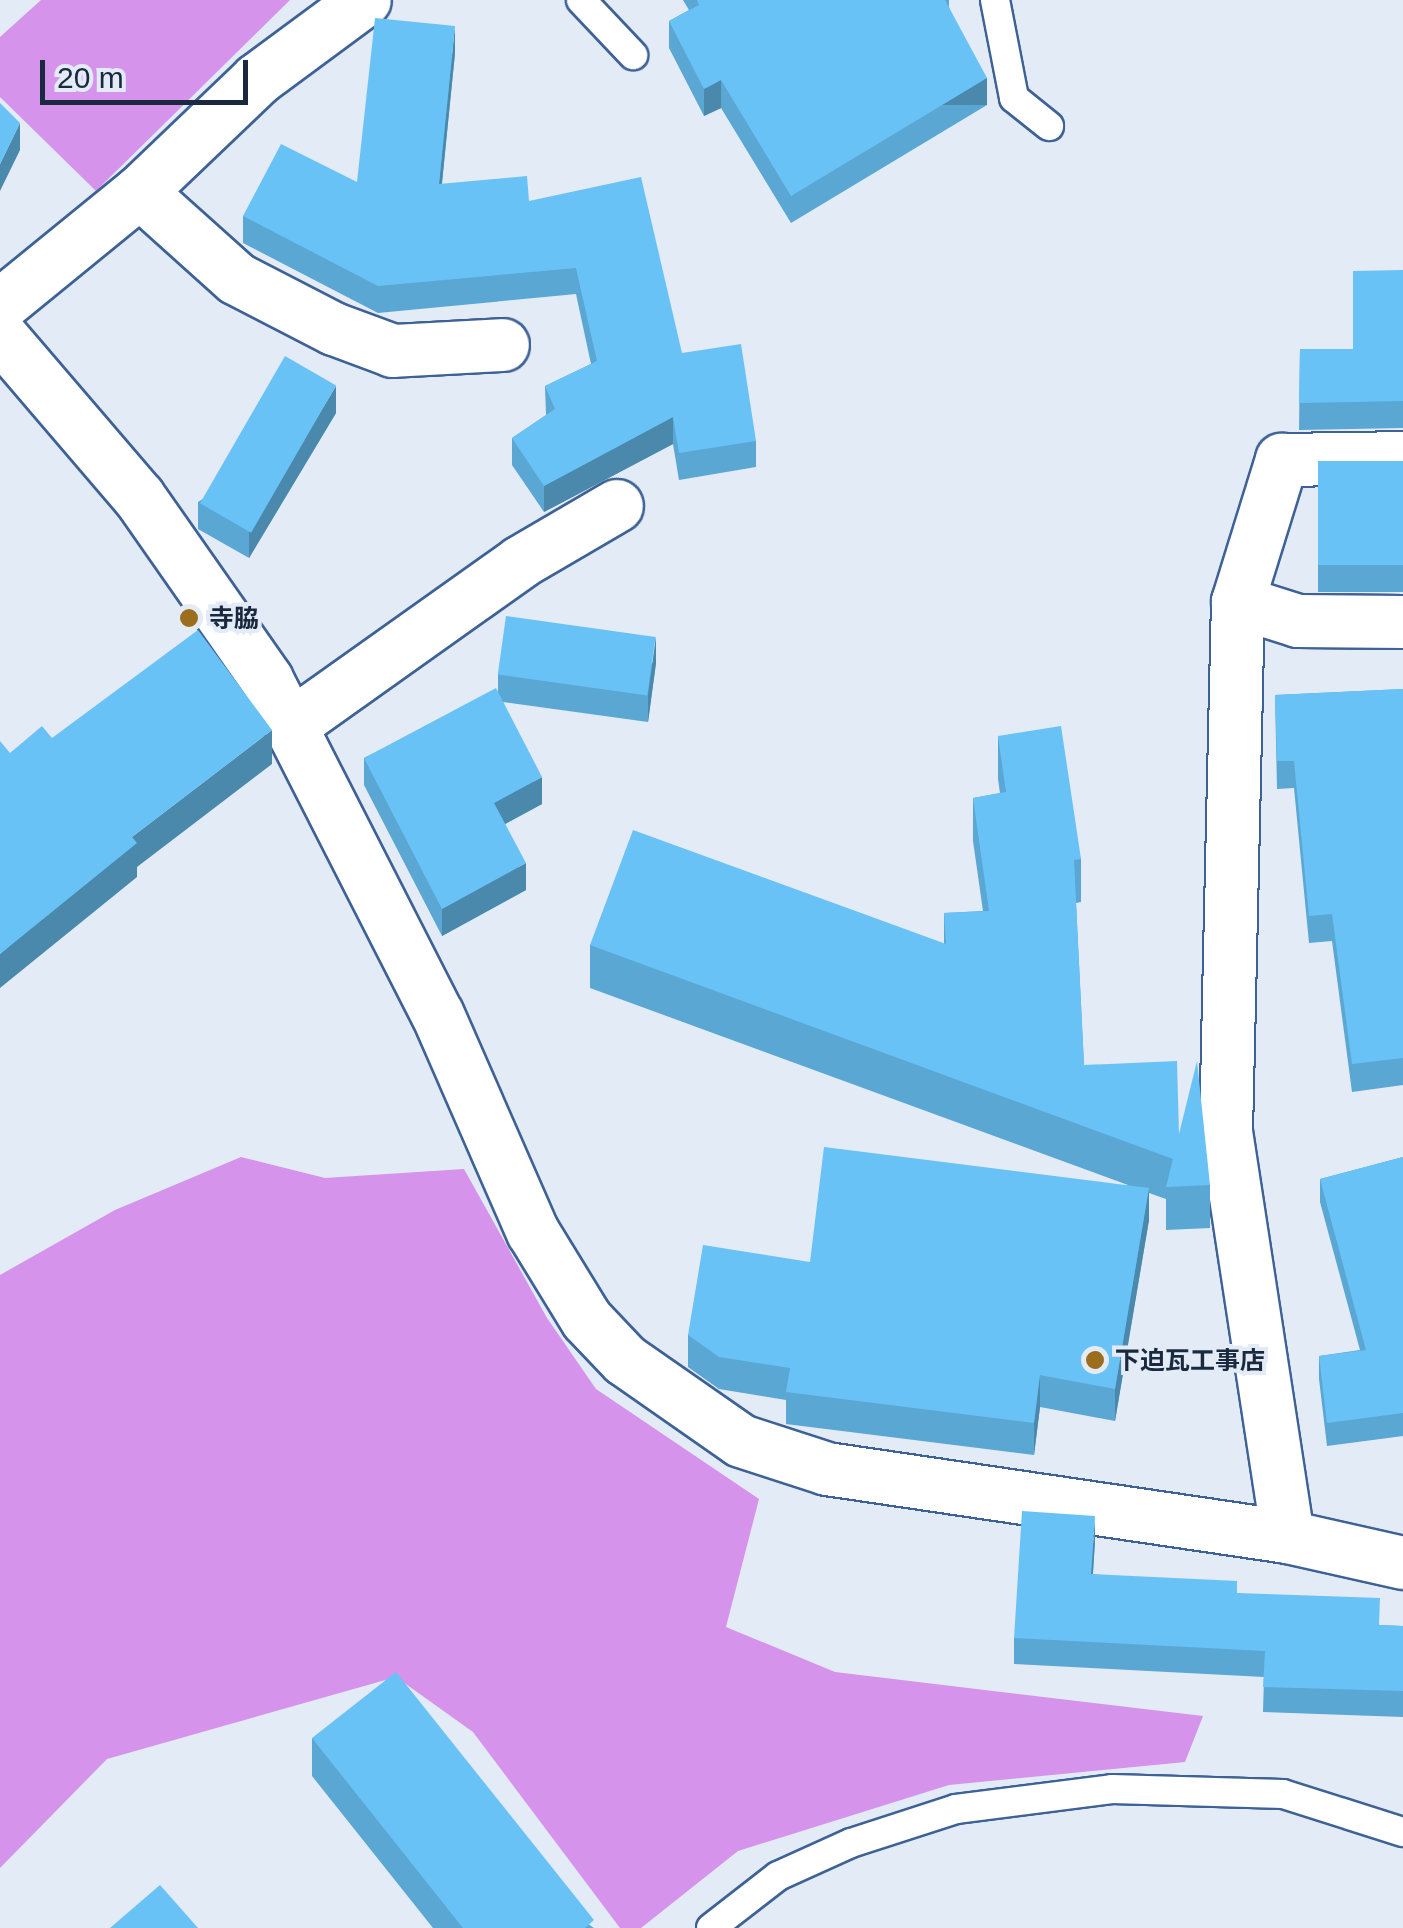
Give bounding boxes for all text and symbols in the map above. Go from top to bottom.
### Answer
scale bar [45,40,252,102]
text: 20 m [57,61,124,94]
place label: 寺脇 [209,603,259,633]
marker: 寺脇 [178,607,200,629]
place label: 下迫瓦工事店 [1115,1345,1265,1375]
marker: 下迫瓦工事店 [1084,1349,1106,1371]

